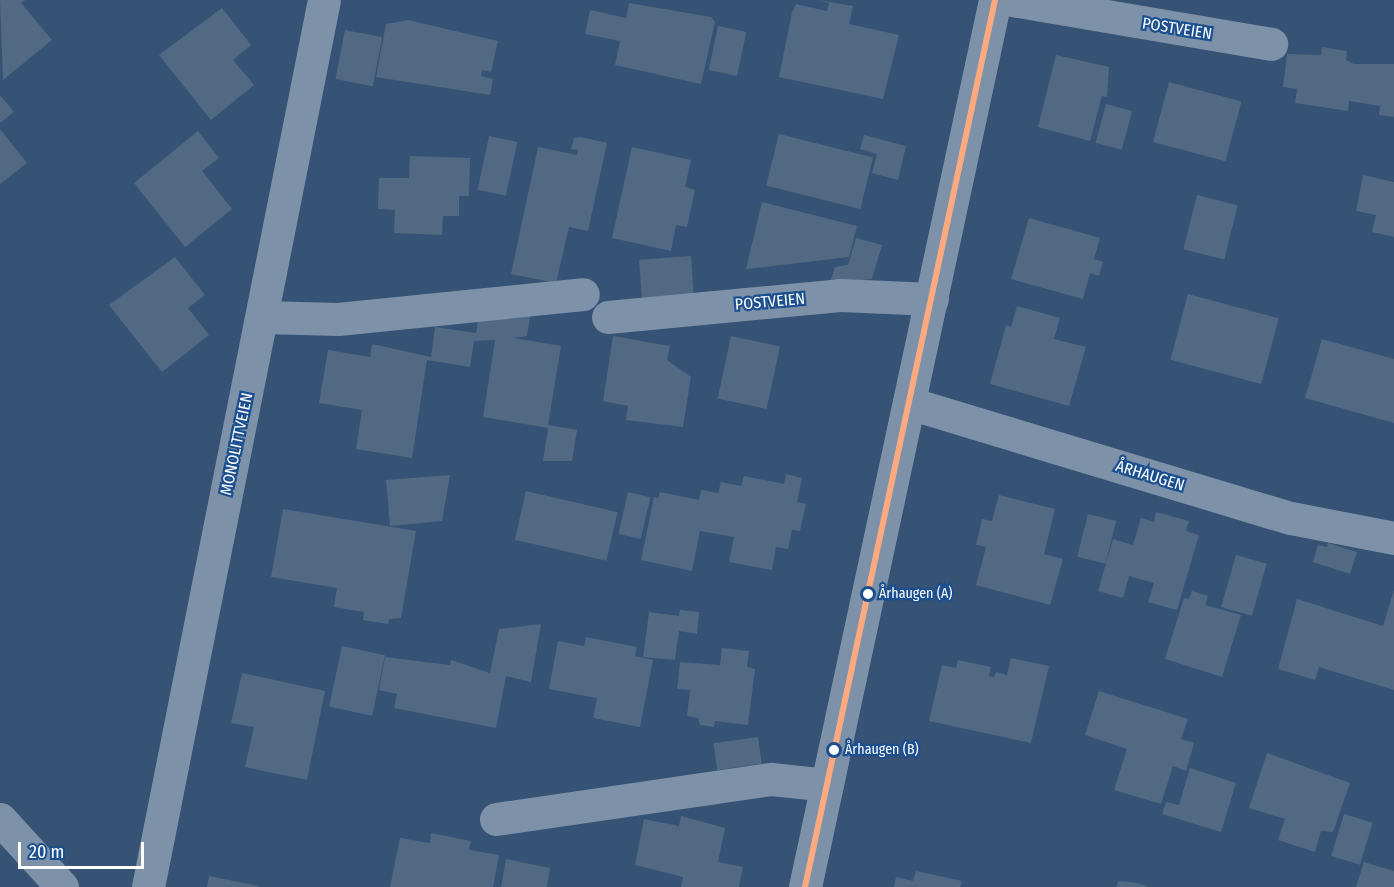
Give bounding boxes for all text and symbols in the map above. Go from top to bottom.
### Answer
street label: POSTVEIEN [1141,14,1213,44]
street label: POSTVEIEN [734,289,806,315]
street label: MONOLITTVEIEN [217,391,257,497]
street label: ÅRHAUGEN [1113,456,1187,496]
place label: Århaugen (A) [879,586,952,602]
marker: Århaugen (A) [862,588,874,600]
place label: Århaugen (B) [845,742,919,758]
marker: Århaugen (B) [828,744,840,756]
scale bar [21,830,147,868]
text: 20 m [29,841,64,863]

